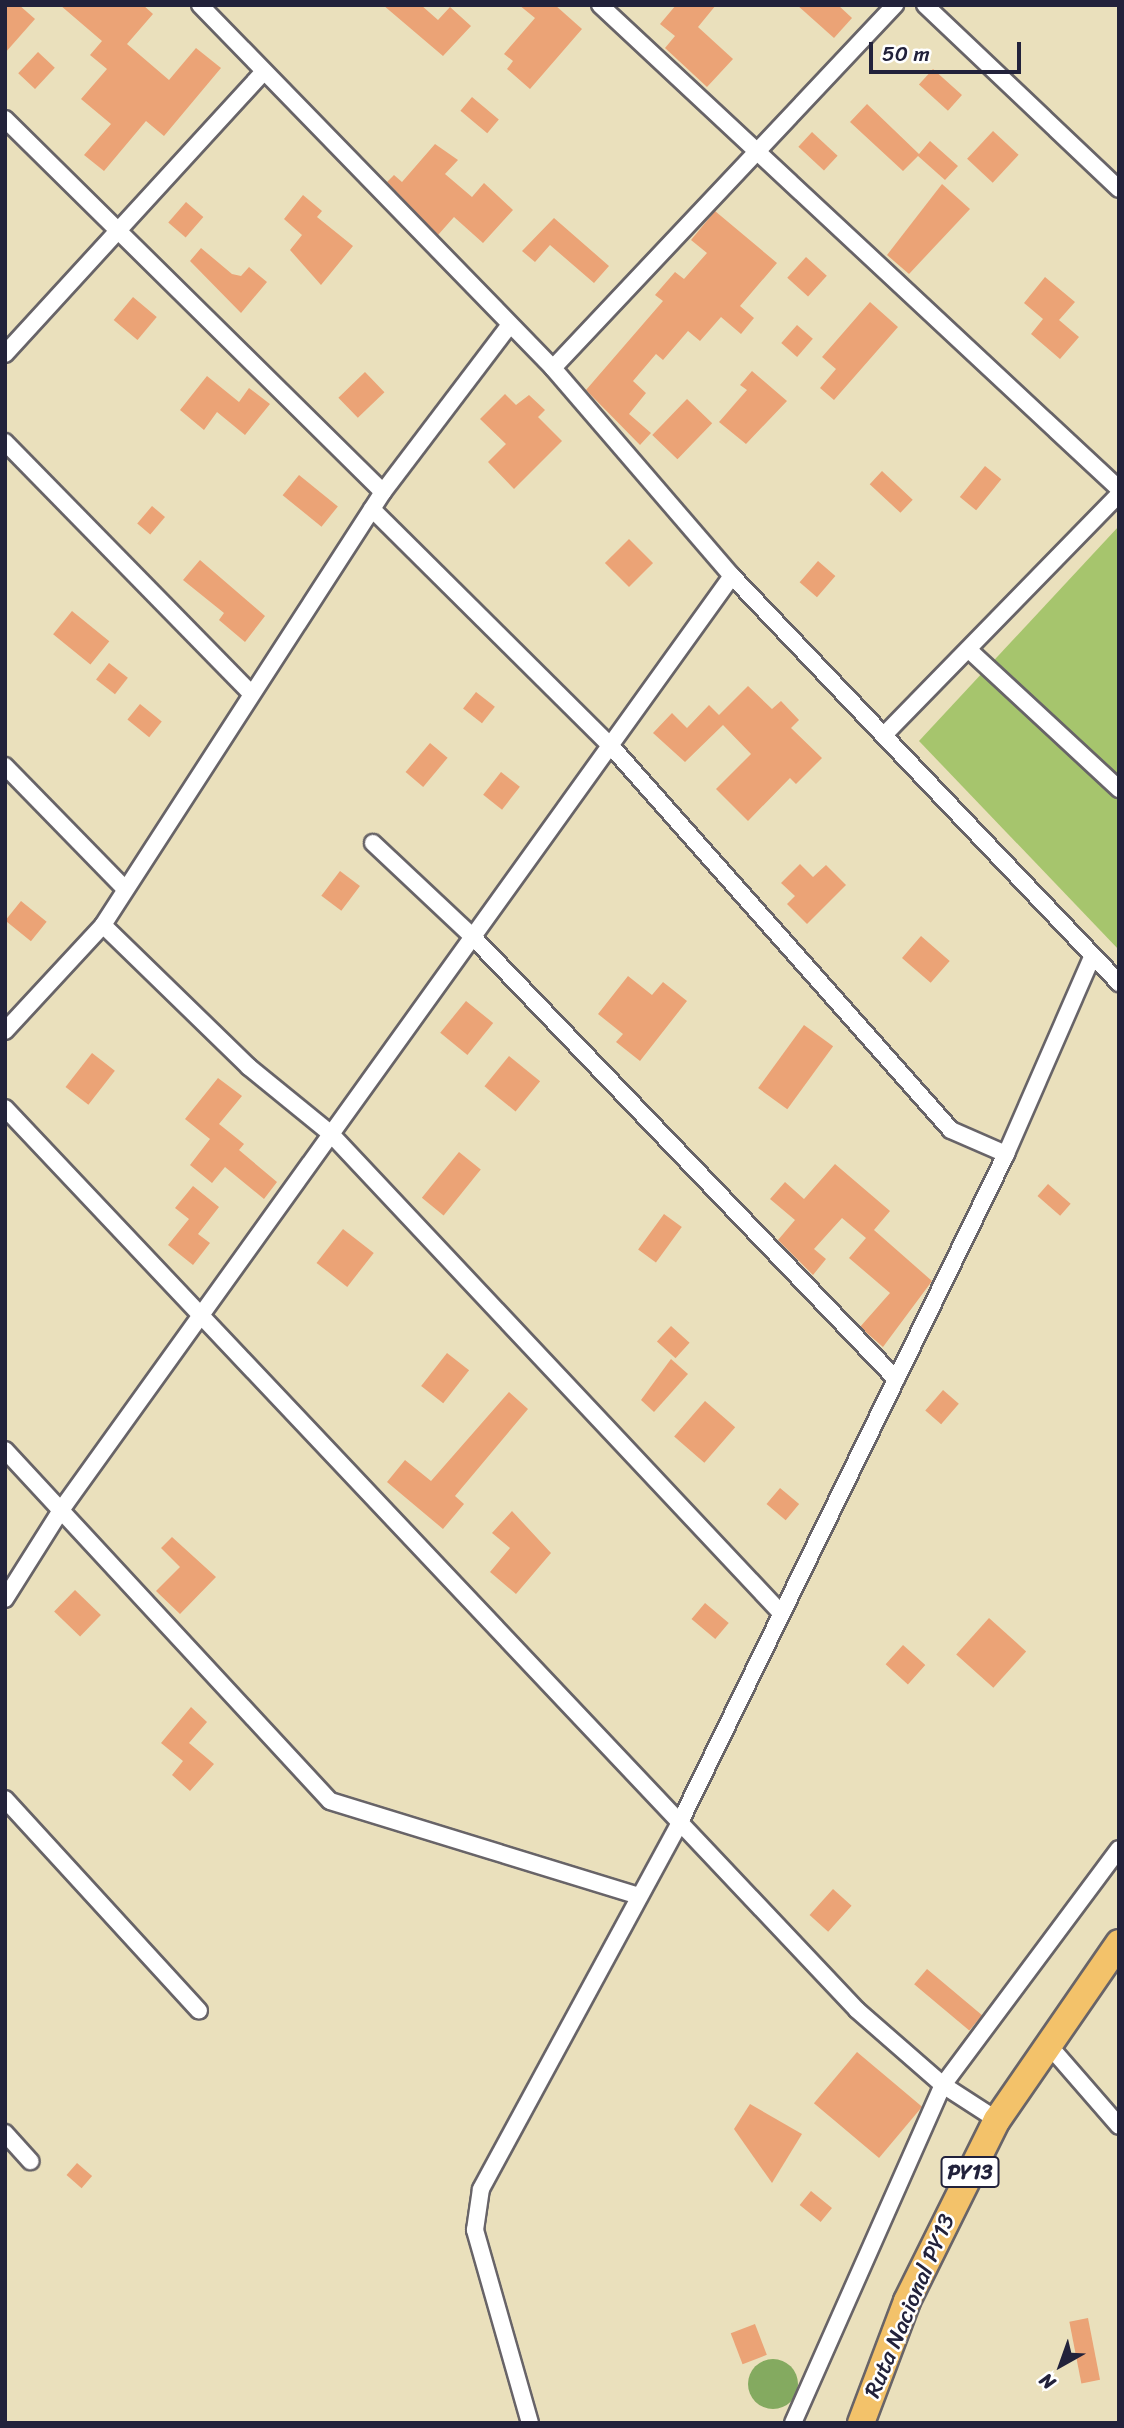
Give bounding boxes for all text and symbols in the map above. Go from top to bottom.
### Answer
scale bar [872,28,1024,72]
text: 50 m [882,35,930,73]
road number: PY13 [940,2154,1000,2190]
street label: Ruta Nacional PY13 [859,2210,961,2402]
north arrow [1026,2330,1096,2400]
text: N [1032,2365,1063,2398]

